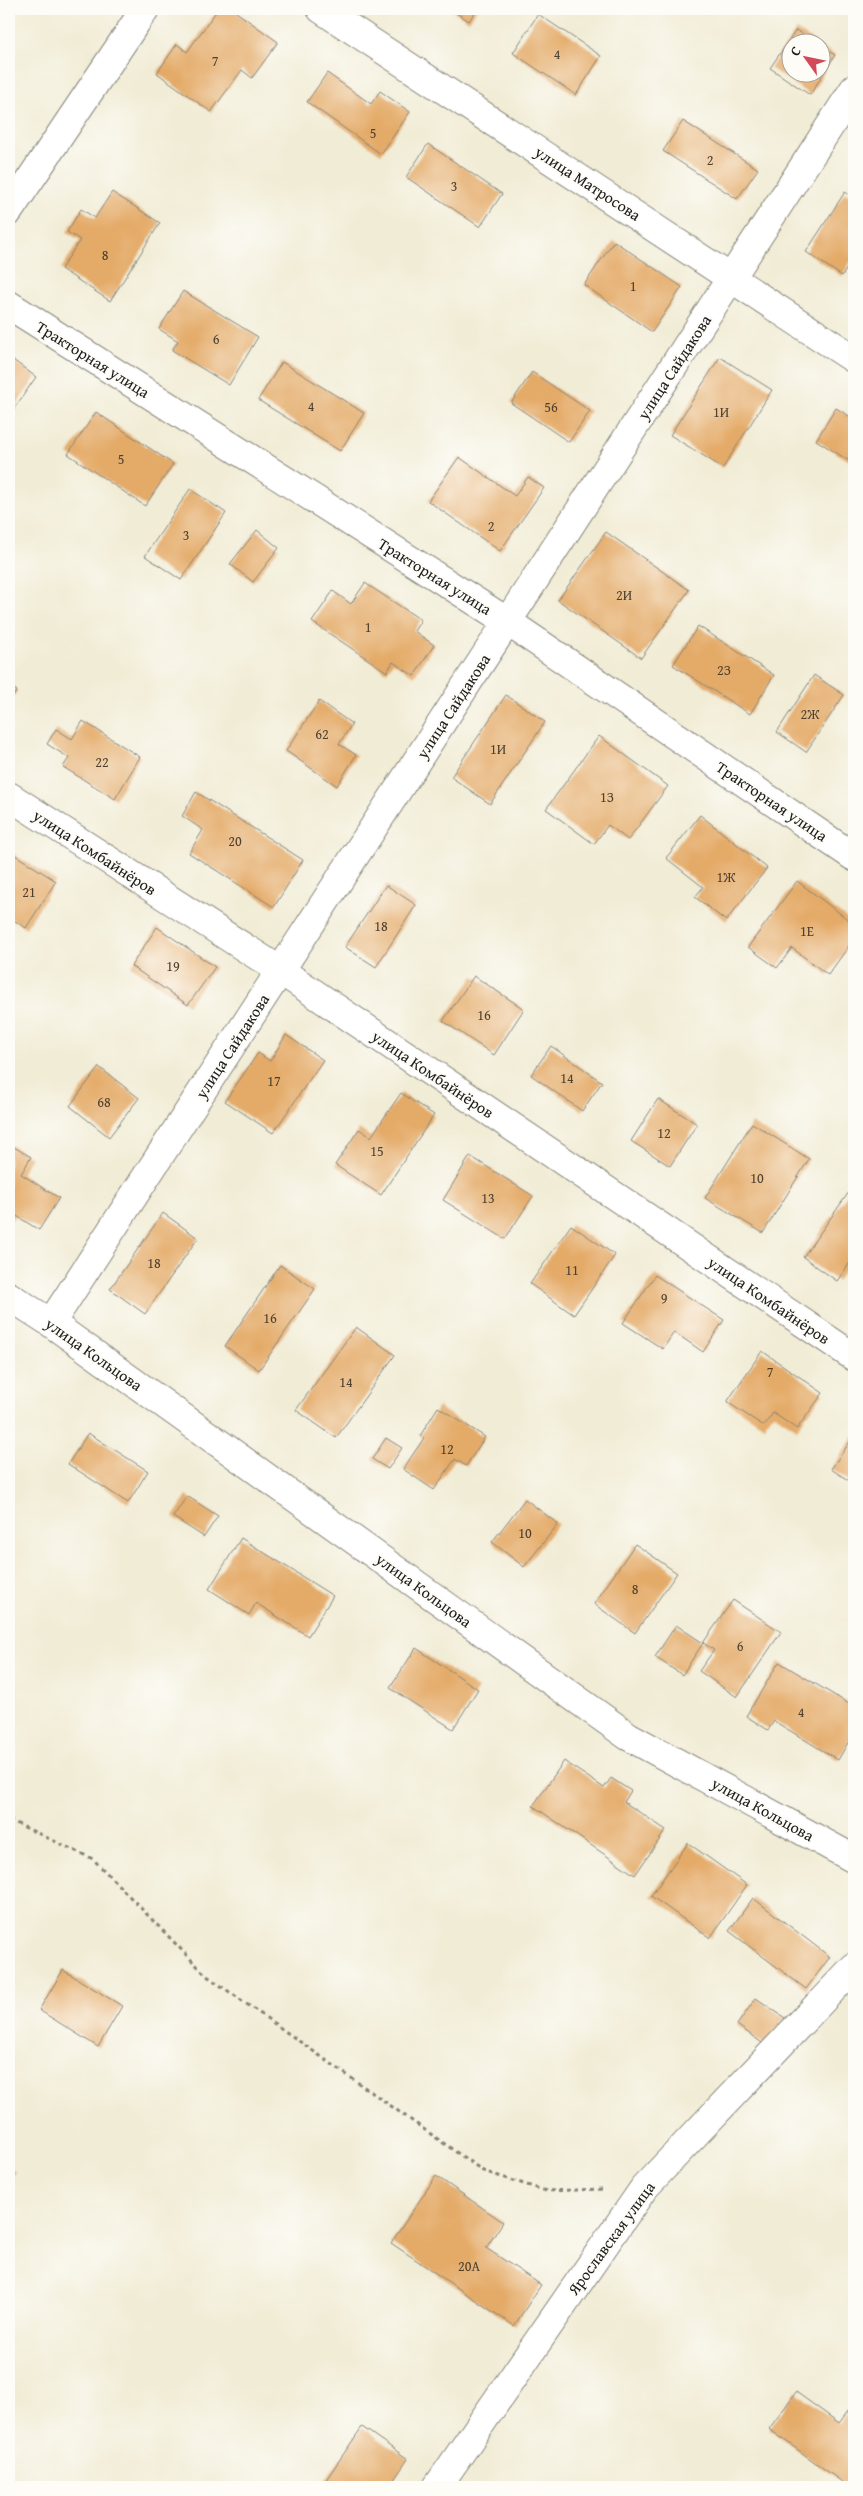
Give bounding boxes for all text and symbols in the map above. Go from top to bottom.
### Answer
north arrow [780,32,830,82]
text: С [785,42,806,60]
house number: 4 [554,44,561,64]
house number: 7 [212,51,219,71]
house number: 5 [370,123,376,143]
street label: улица Матросова [529,139,646,227]
house number: 2 [707,150,713,170]
house number: 3 [451,176,457,196]
house number: 8 [102,245,109,265]
house number: 1 [630,276,636,296]
street label: улица Сайдакова [630,309,717,425]
street label: Тракторная улица [32,314,155,404]
house number: 6 [213,329,220,349]
house number: 4 [308,396,315,416]
house number: 56 [544,397,558,417]
house number: 1И [713,402,729,422]
house number: 5 [118,449,124,469]
house number: 2 [488,516,494,536]
house number: 3 [183,525,189,545]
street label: Тракторная улица [374,531,497,621]
house number: 2И [616,585,632,605]
house number: 1 [365,617,371,637]
street label: улица Сайдакова [409,648,496,764]
house number: 2З [717,660,731,680]
house number: 2Ж [800,704,820,724]
house number: 62 [315,724,329,744]
house number: 1И [490,739,506,759]
house number: 22 [95,752,109,772]
street label: Тракторная улица [711,755,833,847]
house number: 1З [600,787,614,807]
street label: улица Комбайнёров [28,802,162,901]
house number: 20 [228,831,242,851]
house number: 1Ж [716,867,736,887]
house number: 21 [22,882,36,902]
house number: 18 [374,916,388,936]
house number: 1Е [800,921,814,941]
house number: 19 [166,956,180,976]
street label: улица Сайдакова [188,988,275,1104]
house number: 16 [477,1005,491,1025]
street label: улица Комбайнёров [366,1024,499,1124]
house number: 14 [560,1068,574,1088]
house number: 17 [267,1071,281,1091]
house number: 68 [97,1092,111,1112]
house number: 12 [657,1123,671,1143]
house number: 15 [370,1141,384,1161]
house number: 10 [750,1168,764,1188]
house number: 13 [481,1188,495,1208]
street label: улица Комбайнёров [702,1250,835,1350]
house number: 18 [147,1253,161,1273]
house number: 11 [565,1260,579,1280]
house number: 9 [661,1288,668,1308]
house number: 16 [263,1308,277,1328]
street label: улица Кольцова [40,1311,148,1397]
house number: 7 [767,1362,774,1382]
house number: 14 [339,1372,353,1392]
house number: 12 [440,1439,454,1459]
house number: 10 [518,1523,532,1543]
street label: улица Кольцова [370,1546,477,1633]
house number: 8 [632,1579,639,1599]
house number: 6 [737,1636,744,1656]
house number: 4 [798,1702,805,1722]
street label: улица Кольцова [707,1770,819,1847]
street label: Ярославская улица [561,2176,661,2301]
house number: 20А [458,2256,480,2276]

